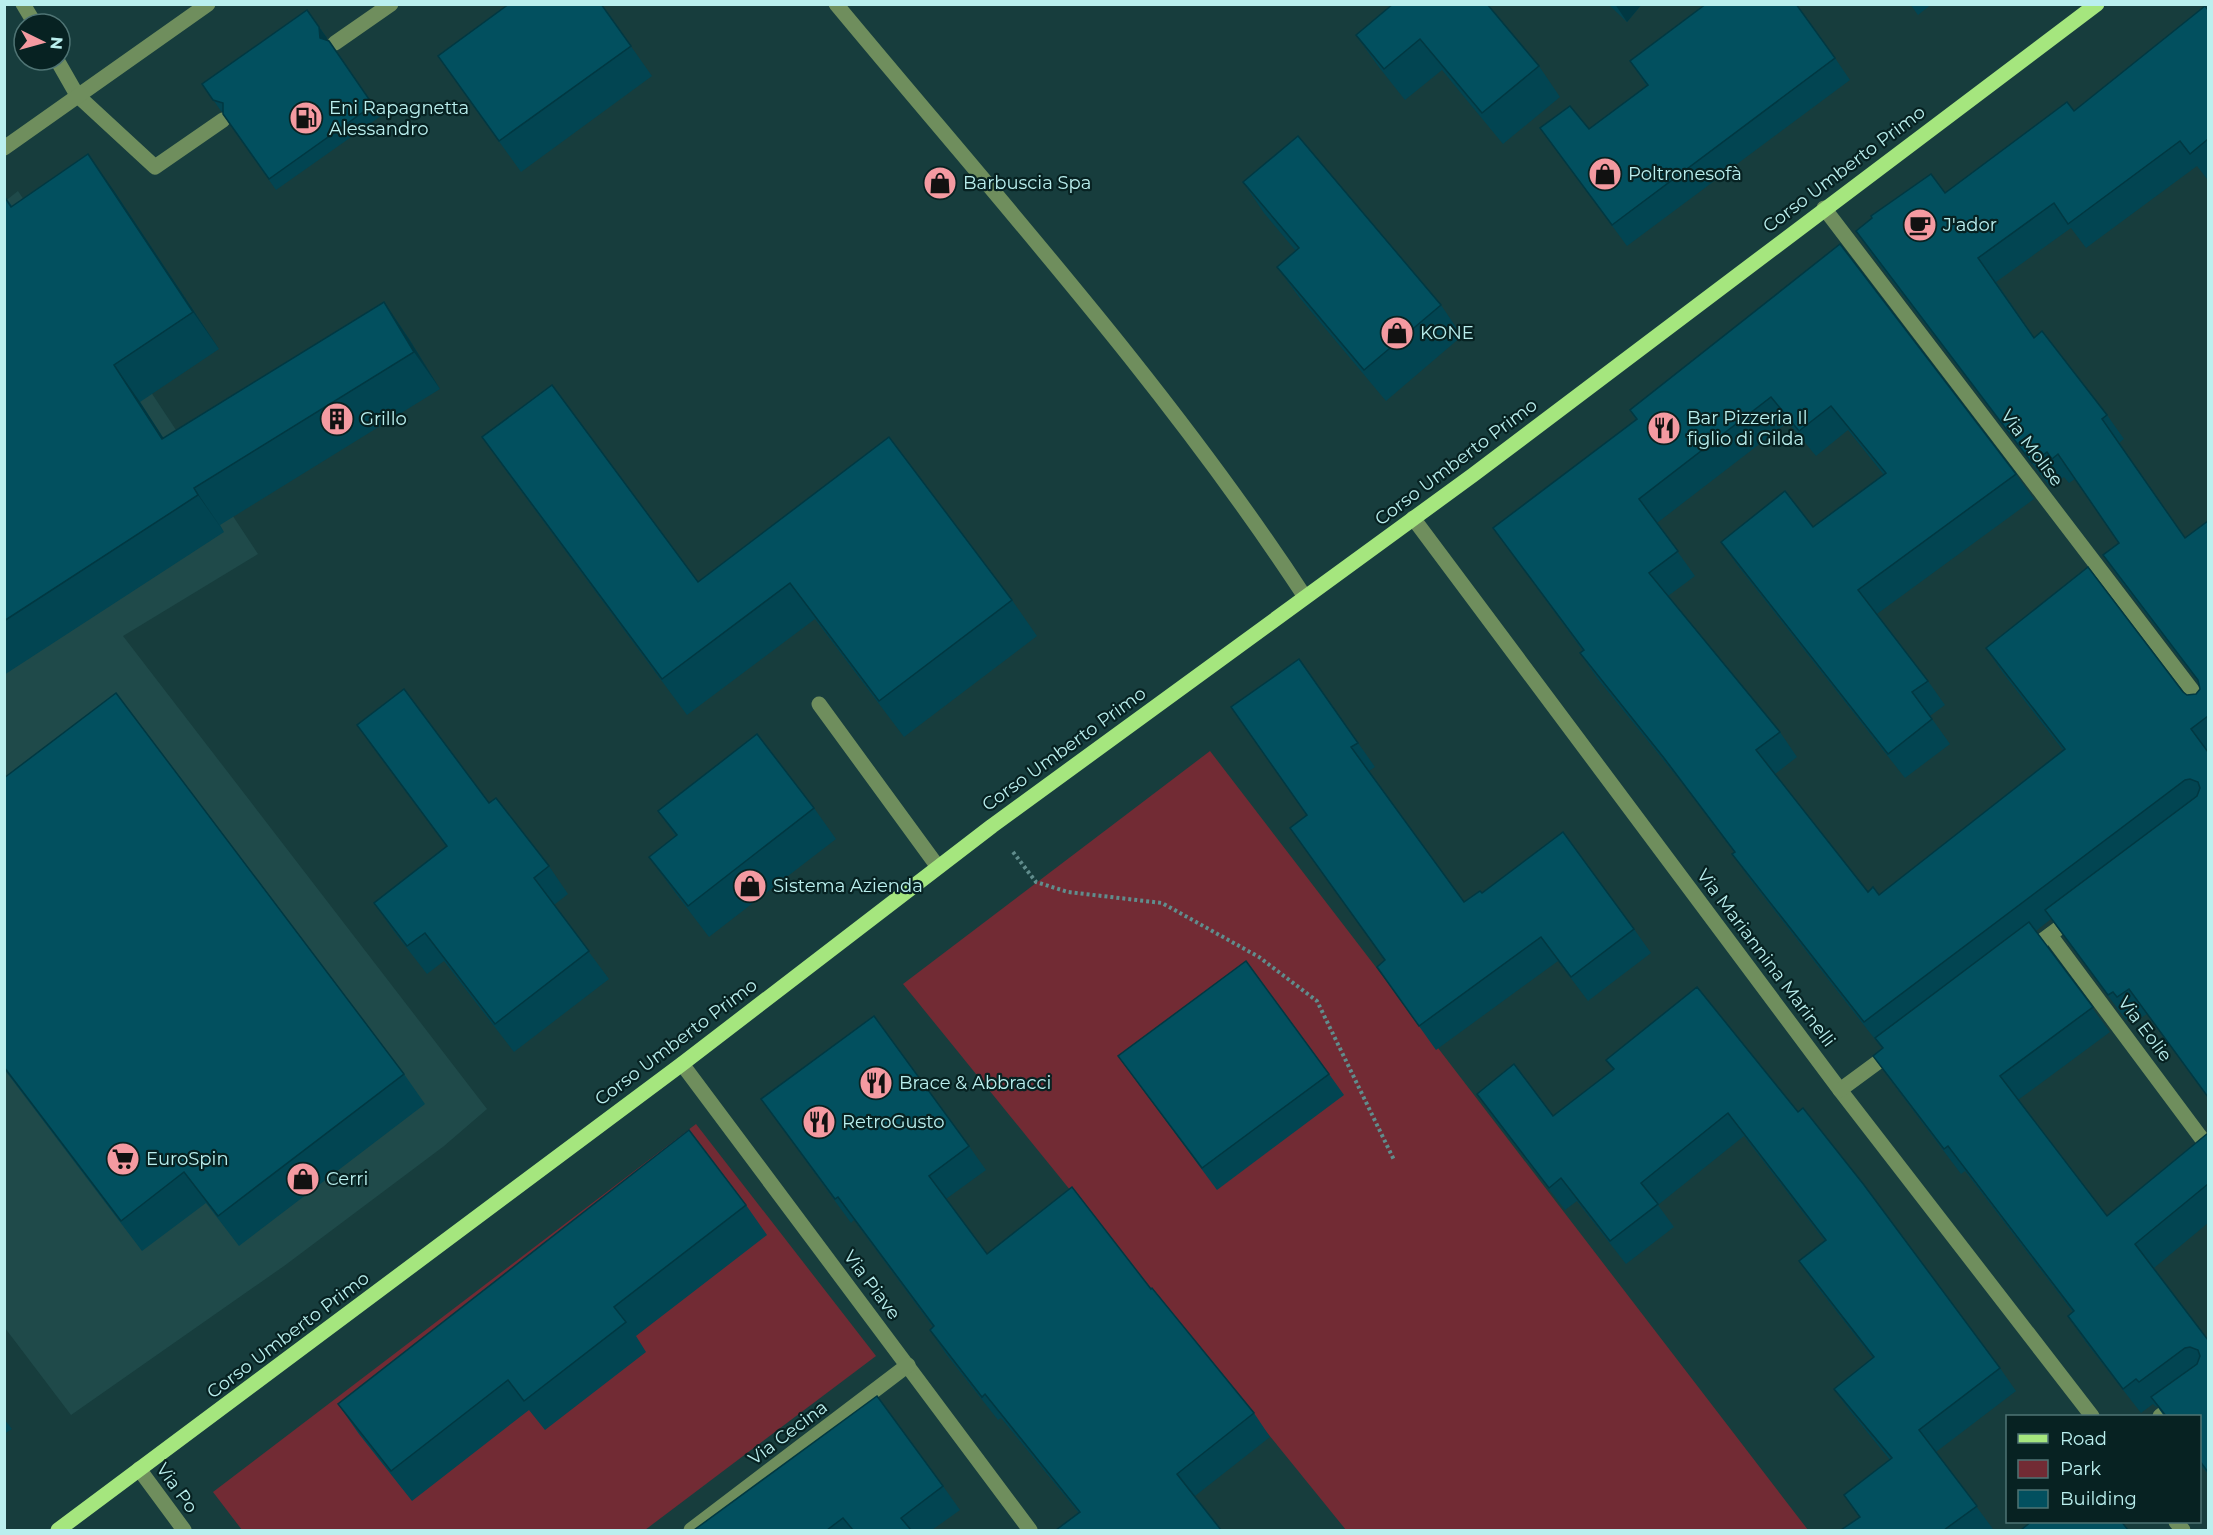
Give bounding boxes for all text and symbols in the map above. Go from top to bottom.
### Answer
north arrow [12,12,72,72]
text: N [46,36,66,51]
place label: Eni Rapagnetta Alessandro [329,97,469,140]
fuel station icon: Eni Rapagnetta Alessandro [288,100,324,136]
street label: Corso Umberto Primo [1759,101,1929,237]
shop icon: Poltronesofà [1587,156,1623,192]
place label: Poltronesofà [1628,163,1742,185]
shop icon: Barbuscia Spa [922,165,958,201]
place label: Barbuscia Spa [963,172,1091,194]
cafe icon: J'ador [1902,207,1938,243]
place label: J'ador [1942,214,1997,236]
shop icon: KONE [1379,315,1415,351]
place label: KONE [1420,322,1474,344]
street label: Corso Umberto Primo [1371,394,1541,530]
building icon: Grillo [319,401,355,437]
street label: Via Molise [1996,405,2068,491]
place label: Bar Pizzeria Il figlio di Gilda [1687,407,1808,450]
place label: Grillo [360,408,407,430]
restaurant icon: Bar Pizzeria Il figlio di Gilda [1646,410,1682,446]
street label: Corso Umberto Primo [978,682,1150,816]
street label: Via Mariannina Marinelli [1692,865,1840,1051]
shop icon: Sistema Azienda [732,868,768,904]
place label: Sistema Azienda [773,875,923,897]
street label: Corso Umberto Primo [591,974,761,1110]
street label: Via Eolie [2113,992,2177,1066]
restaurant icon: Brace & Abbracci [858,1065,894,1101]
place label: Brace & Abbracci [899,1072,1051,1094]
restaurant icon: RetroGusto [801,1104,837,1140]
place label: RetroGusto [842,1111,945,1133]
supermarket icon: EuroSpin [105,1141,141,1177]
place label: EuroSpin [146,1148,229,1170]
shop icon: Cerri [285,1161,321,1197]
place label: Cerri [326,1168,368,1190]
street label: Via Piave [839,1246,905,1324]
street label: Corso Umberto Primo [203,1267,373,1403]
street label: Via Cecina [744,1396,832,1470]
legend [2006,1415,2201,1523]
text: Road [2060,1428,2107,1450]
text: Park [2060,1458,2101,1480]
street label: Via Po [152,1459,202,1517]
text: Building [2060,1488,2137,1510]

